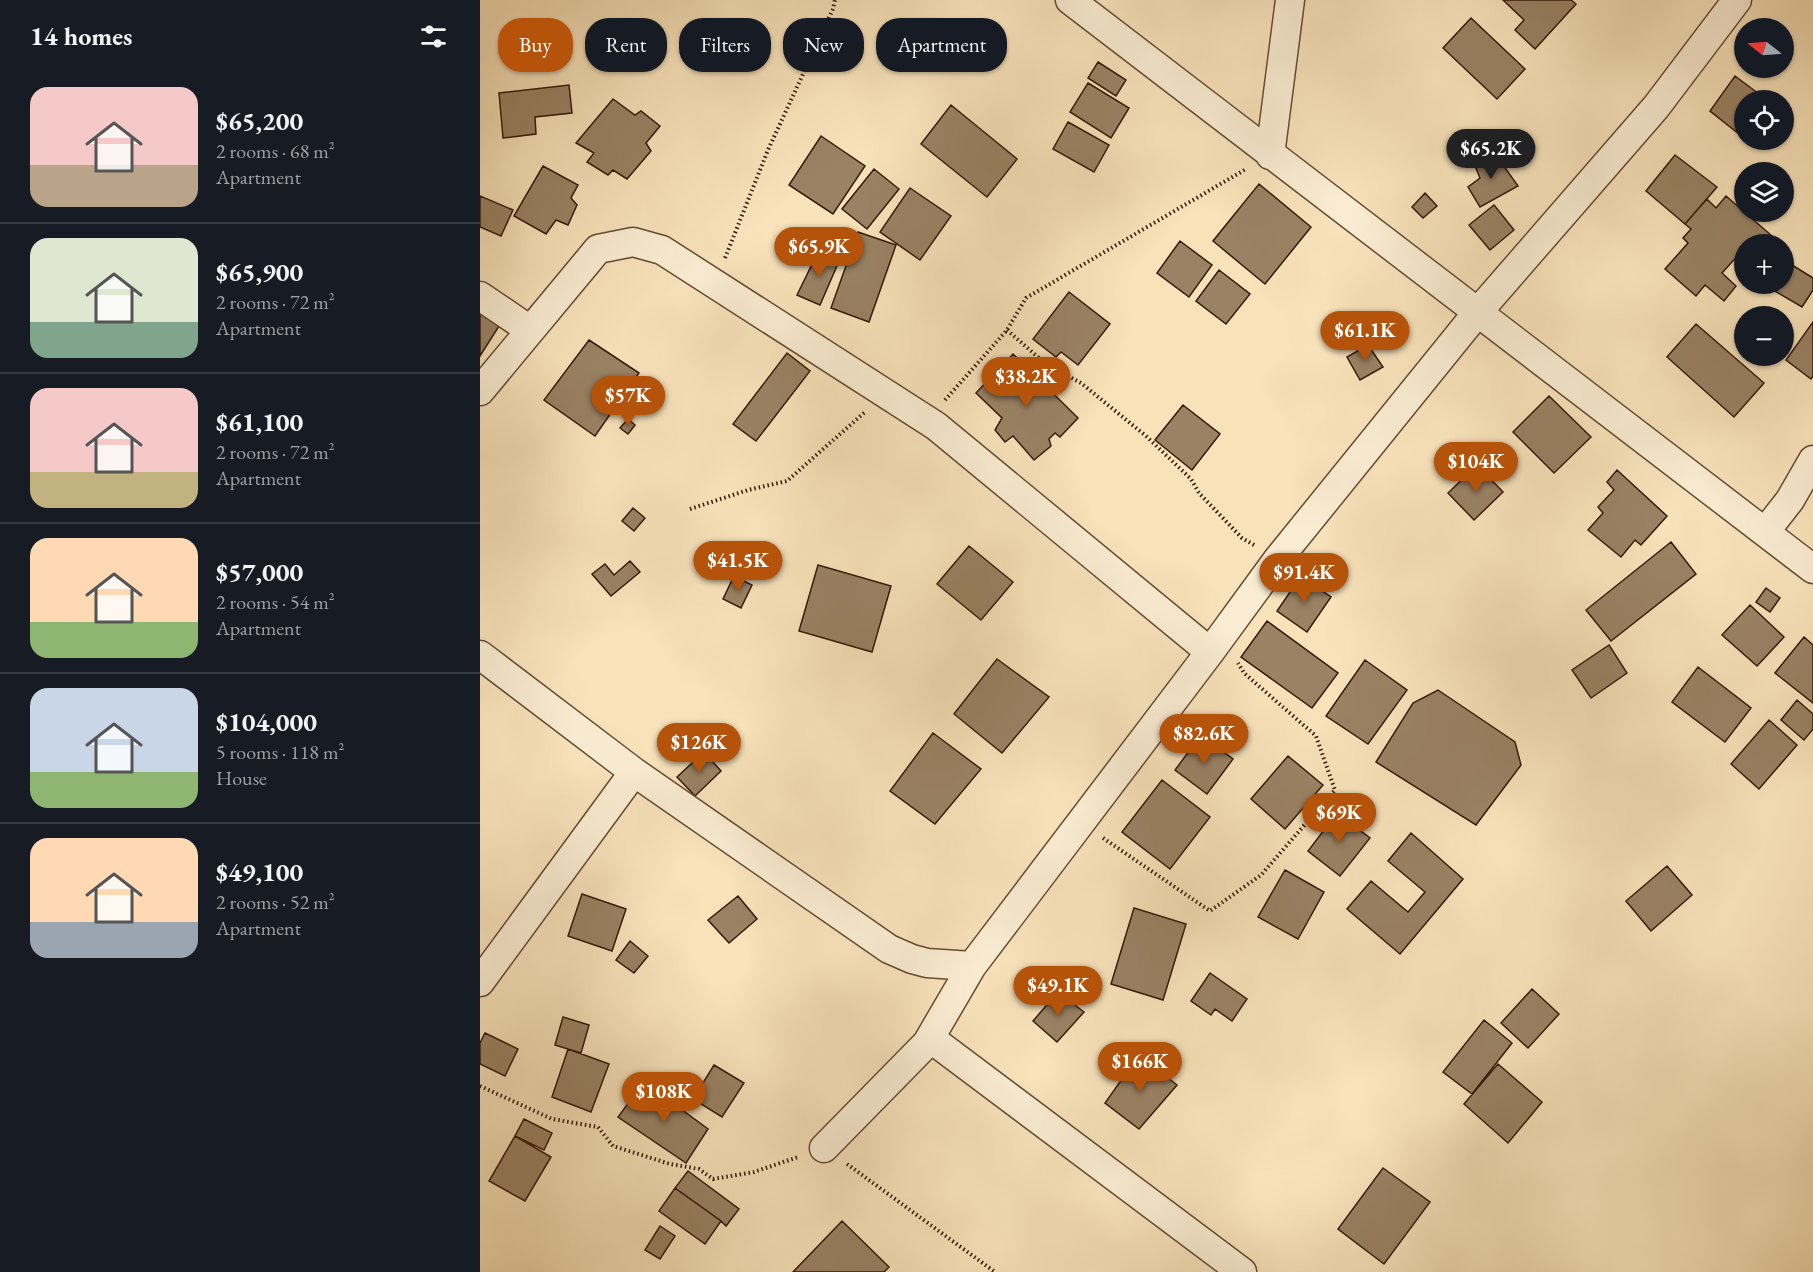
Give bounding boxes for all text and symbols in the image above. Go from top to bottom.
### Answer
chip: Buy [498,18,573,72]
chip: Rent [585,18,667,72]
chip: Filters [679,18,771,72]
chip: New [783,18,864,72]
chip: Apartment [876,18,1007,72]
north arrow [1734,18,1794,78]
map controls [1734,18,1794,366]
text: 14 homes [30,19,132,53]
icon: filters [417,20,450,53]
button: locate [1734,90,1794,150]
text: $65,200 [216,104,303,138]
icon: home [78,111,150,183]
pin: $65.2K [1442,129,1540,180]
text: $65.2K [1460,135,1522,161]
text: 2 rooms · 68 m² [216,138,335,164]
button: layers [1734,162,1794,222]
text: Apartment [216,164,301,190]
pin: $65.9K [770,227,868,278]
text: $65.9K [788,233,850,259]
button: + [1734,234,1794,294]
text: $65,900 [216,255,303,289]
icon: home [78,262,150,334]
text: 2 rooms · 72 m² [216,289,335,315]
button: − [1734,306,1794,366]
pin: $61.1K [1316,311,1414,362]
text: Apartment [216,315,301,341]
text: $61.1K [1334,317,1396,343]
pin: $38.2K [977,357,1075,408]
text: $38.2K [995,363,1057,389]
pin: $57K [592,376,664,427]
text: $57K [605,382,651,408]
text: $61,100 [216,405,303,439]
icon: home [78,412,150,484]
text: 2 rooms · 72 m² [216,439,335,465]
pin: $104K [1434,442,1518,493]
text: $104K [1448,448,1504,474]
text: Apartment [216,465,301,491]
pin: $41.5K [689,541,787,592]
text: $41.5K [707,547,769,573]
pin: $91.4K [1255,553,1353,604]
text: $57,000 [216,555,303,589]
text: $91.4K [1273,559,1335,585]
icon: home [78,562,150,634]
text: 2 rooms · 54 m² [216,589,335,615]
text: Apartment [216,615,301,641]
text: $104,000 [216,705,317,739]
icon: home [78,712,150,784]
pin: $82.6K [1155,714,1253,765]
text: $82.6K [1173,720,1235,746]
pin: $126K [657,723,741,774]
text: $126K [671,729,727,755]
text: 5 rooms · 118 m² [216,739,344,765]
text: House [216,765,267,791]
pin: $69K [1303,793,1375,844]
text: $69K [1316,799,1362,825]
text: $49,100 [216,855,303,889]
icon: home [78,862,150,934]
text: 2 rooms · 52 m² [216,889,335,915]
text: Apartment [216,915,301,941]
pin: $49.1K [1009,966,1107,1017]
text: $49.1K [1027,972,1089,998]
pin: $166K [1098,1042,1182,1093]
text: $166K [1112,1048,1168,1074]
pin: $108K [622,1072,706,1123]
text: $108K [636,1078,692,1104]

